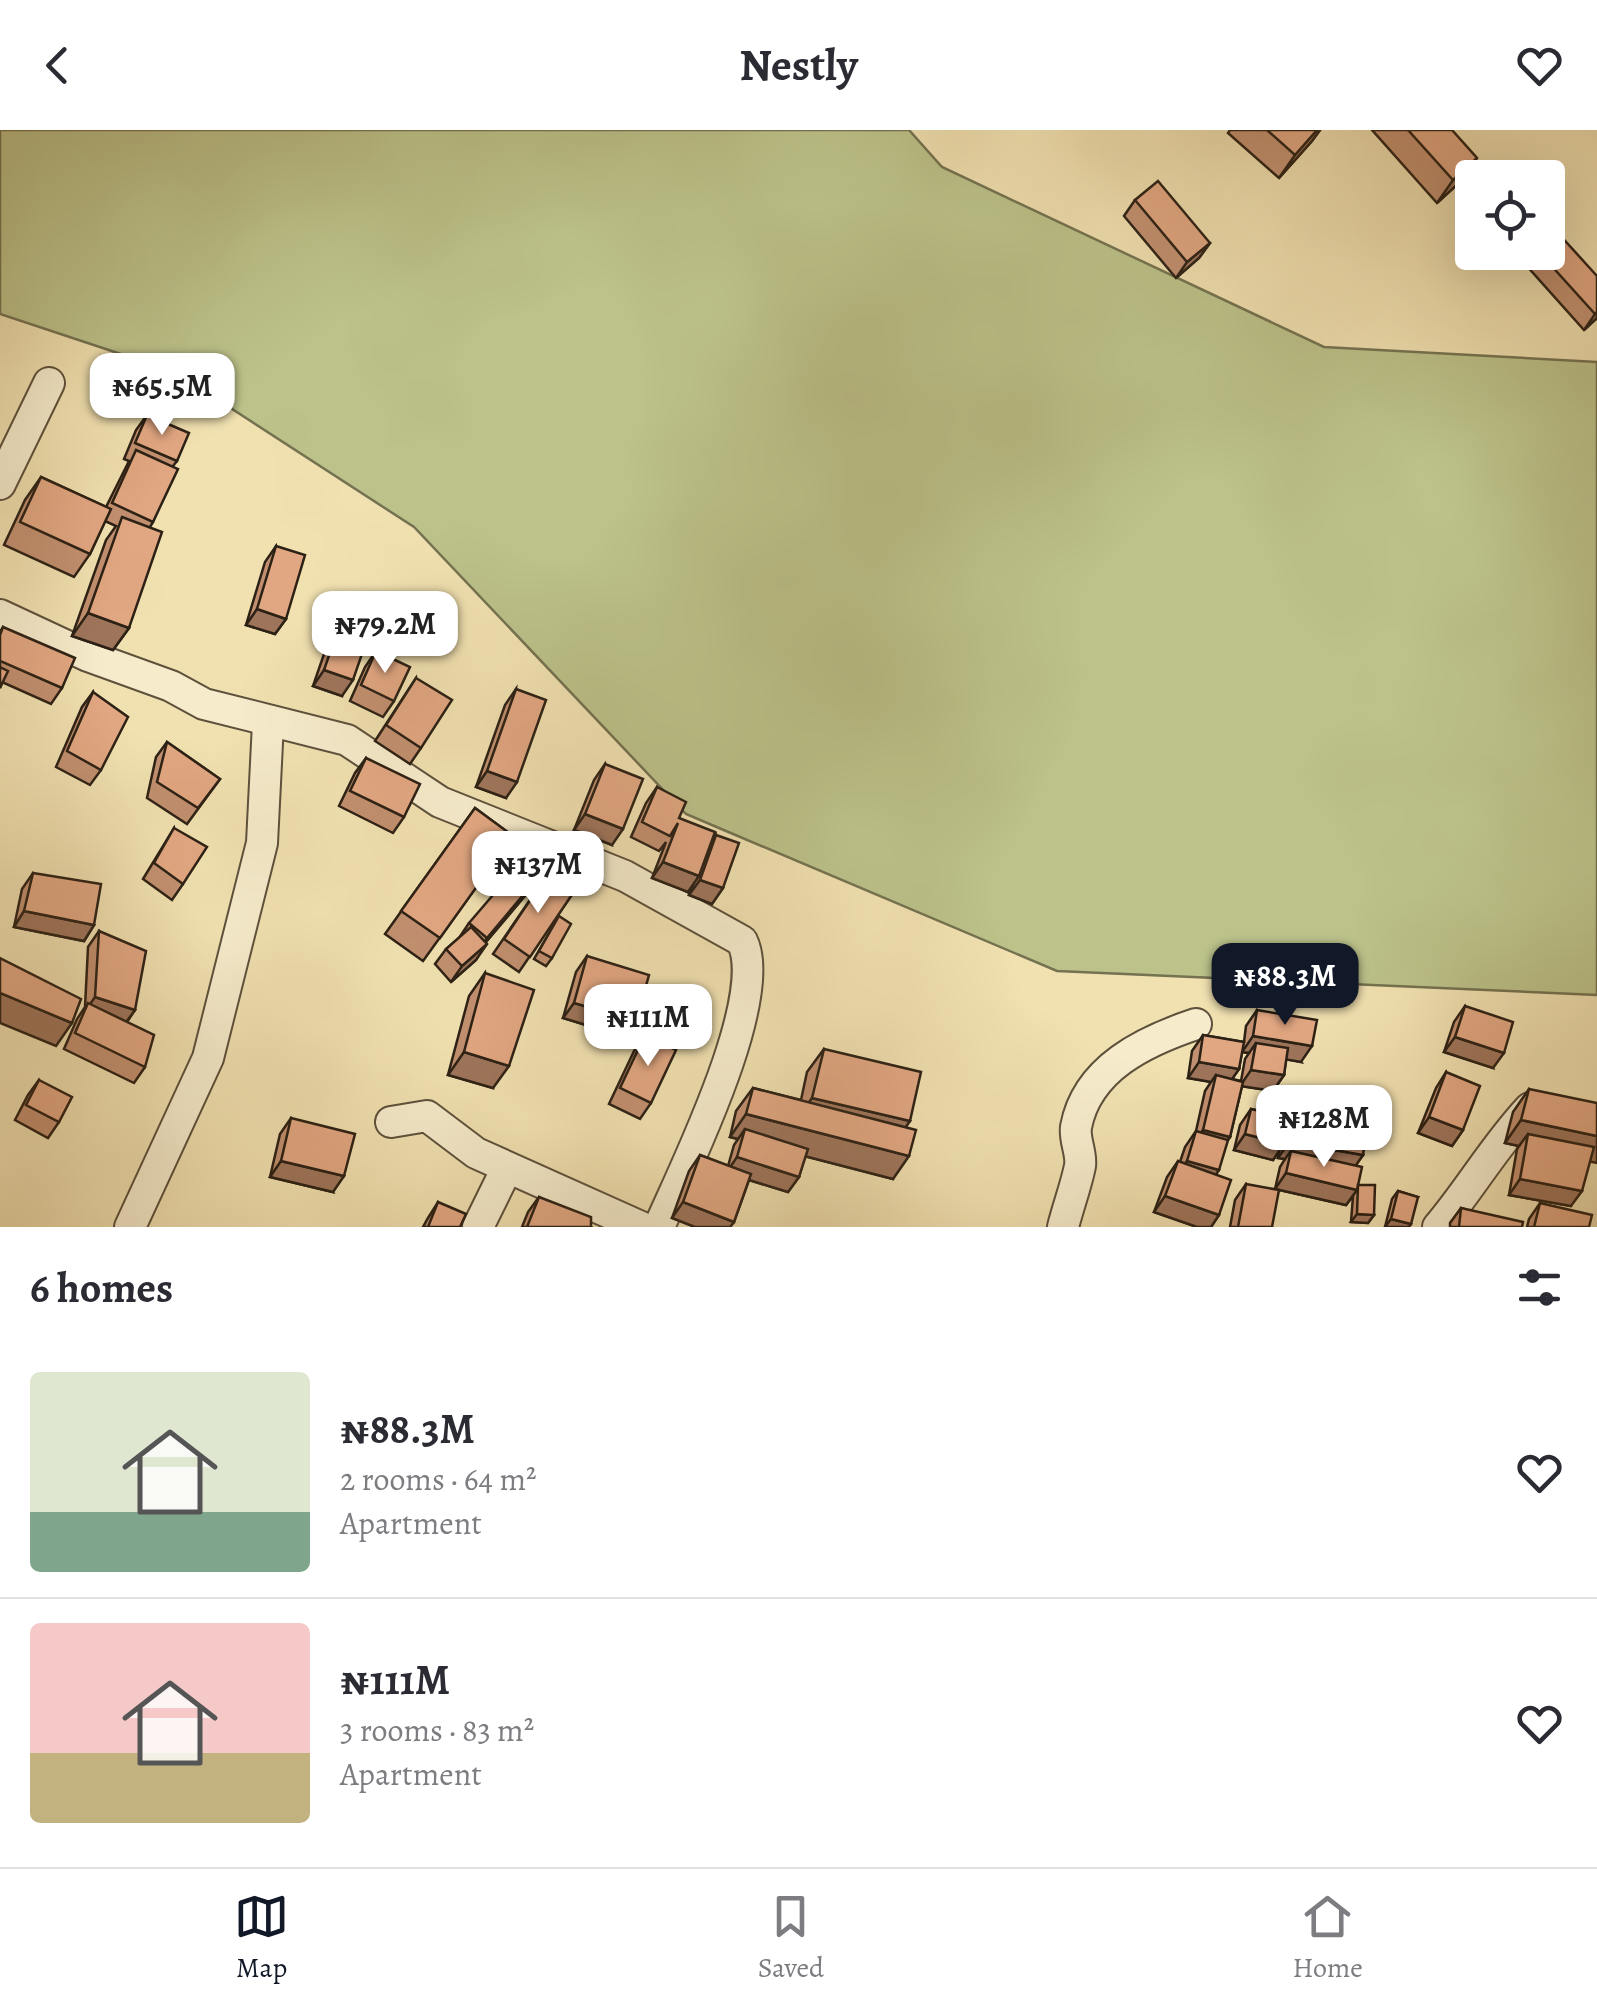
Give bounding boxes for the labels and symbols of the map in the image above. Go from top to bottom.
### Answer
pin: ₦65.5M [81,353,243,438]
pin: ₦79.2M [304,591,466,676]
pin: ₦137M [468,831,608,916]
pin: ₦88.3M [1204,943,1366,1028]
pin: ₦111M [578,984,718,1069]
pin: ₦128M [1254,1085,1394,1170]

